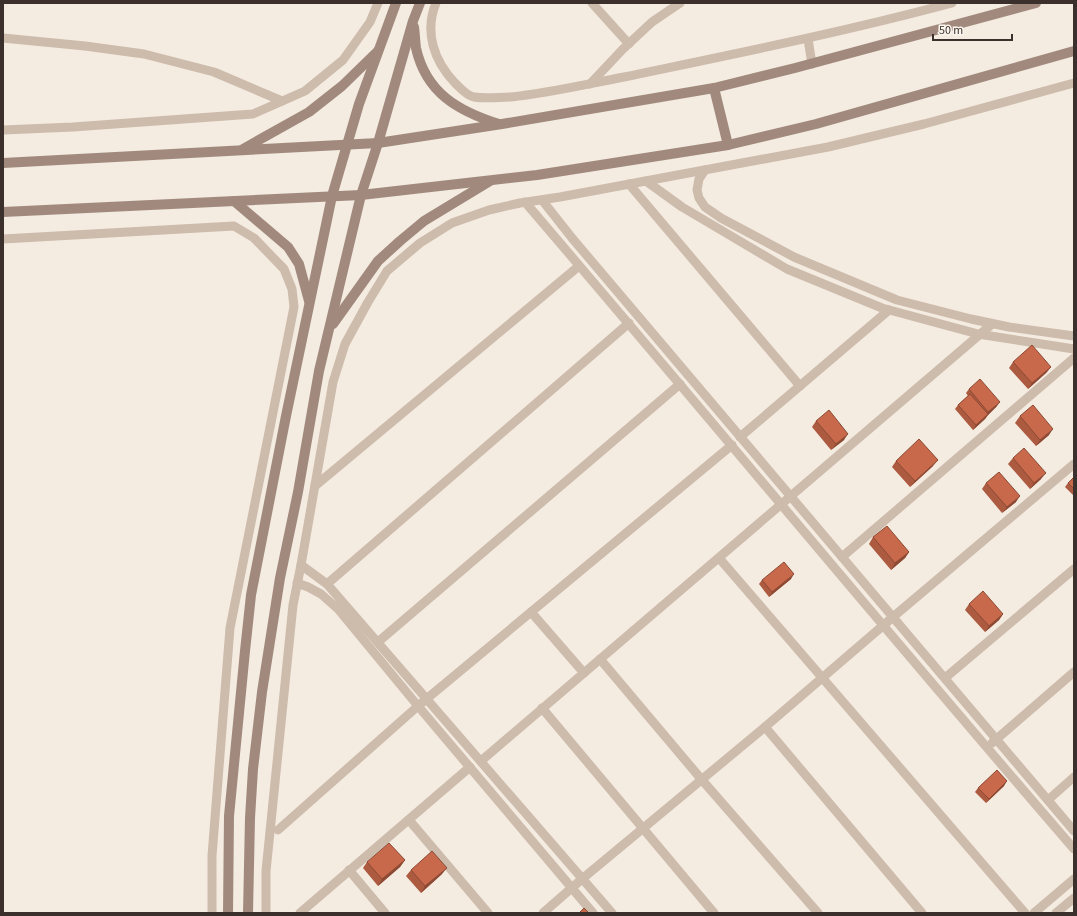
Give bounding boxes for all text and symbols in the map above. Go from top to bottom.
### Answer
scale bar [933,16,1012,42]
text: 50 m [939,22,963,39]

